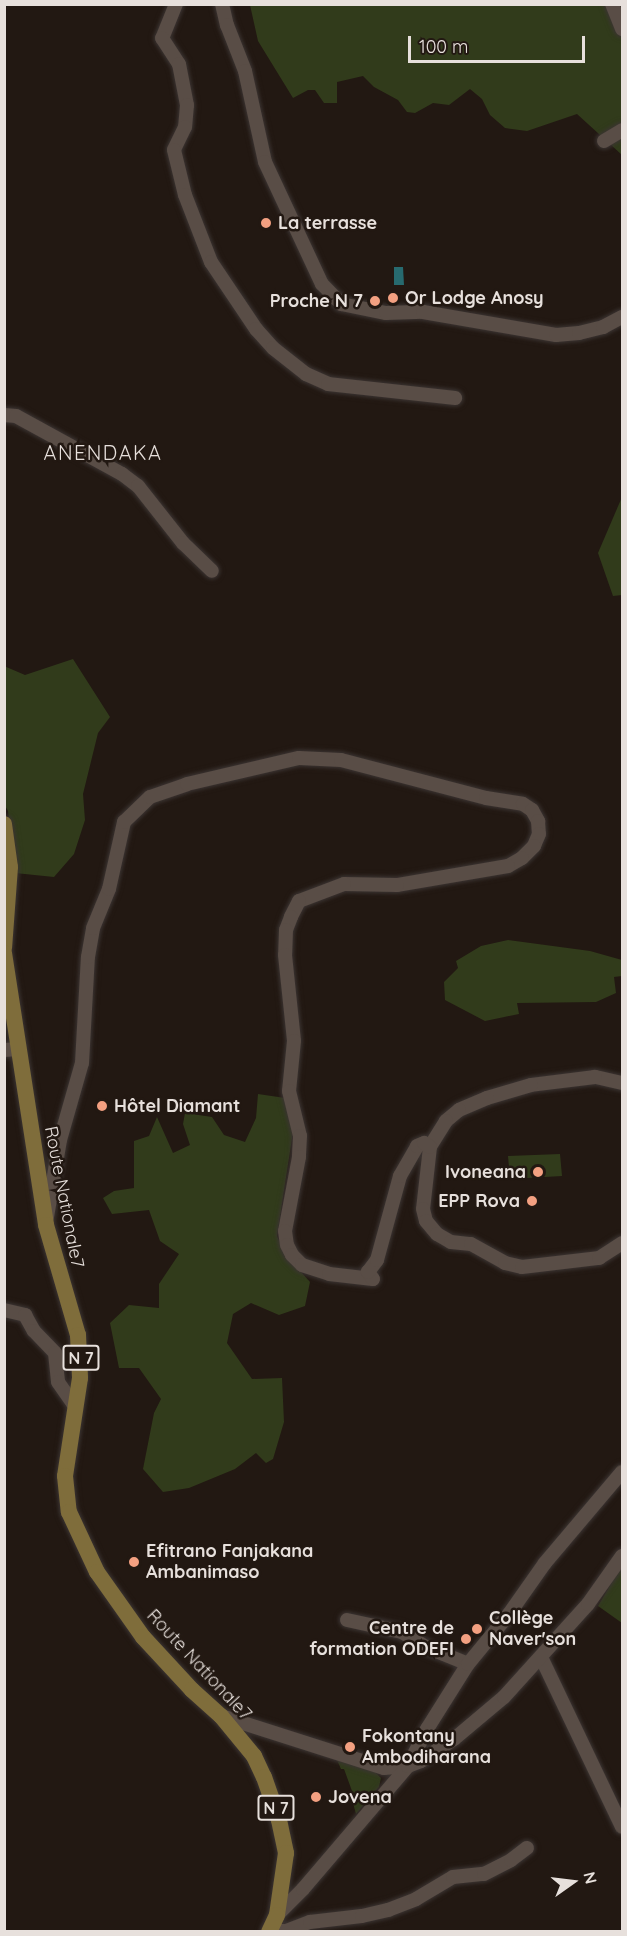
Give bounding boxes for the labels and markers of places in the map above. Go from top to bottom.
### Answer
place label: La terrasse [278,212,377,234]
marker: La terrasse [259,216,273,230]
place label: Or Lodge Anosy [405,287,544,309]
place label: Proche N 7 [270,290,363,312]
marker: Or Lodge Anosy [386,291,400,305]
marker: Proche N 7 [368,294,382,308]
place label: Hôtel Diamant [114,1095,240,1117]
marker: Hôtel Diamant [95,1099,109,1113]
place label: Ivoneana [445,1161,526,1183]
marker: Ivoneana [531,1165,545,1179]
place label: EPP Rova [438,1190,520,1212]
marker: EPP Rova [525,1194,539,1208]
place label: Efitrano Fanjakana Ambanimaso [146,1541,313,1584]
marker: Efitrano Fanjakana Ambanimaso [127,1555,141,1569]
place label: Collège Naver'son [489,1608,576,1650]
place label: Centre de formation ODEFI [309,1618,454,1660]
marker: Collège Naver'son [470,1622,484,1636]
marker: Centre de formation ODEFI [459,1632,473,1646]
place label: Fokontany Ambodiharana [362,1726,491,1768]
marker: Fokontany Ambodiharana [343,1740,357,1754]
place label: Jovena [328,1786,392,1808]
marker: Jovena [309,1790,323,1804]

